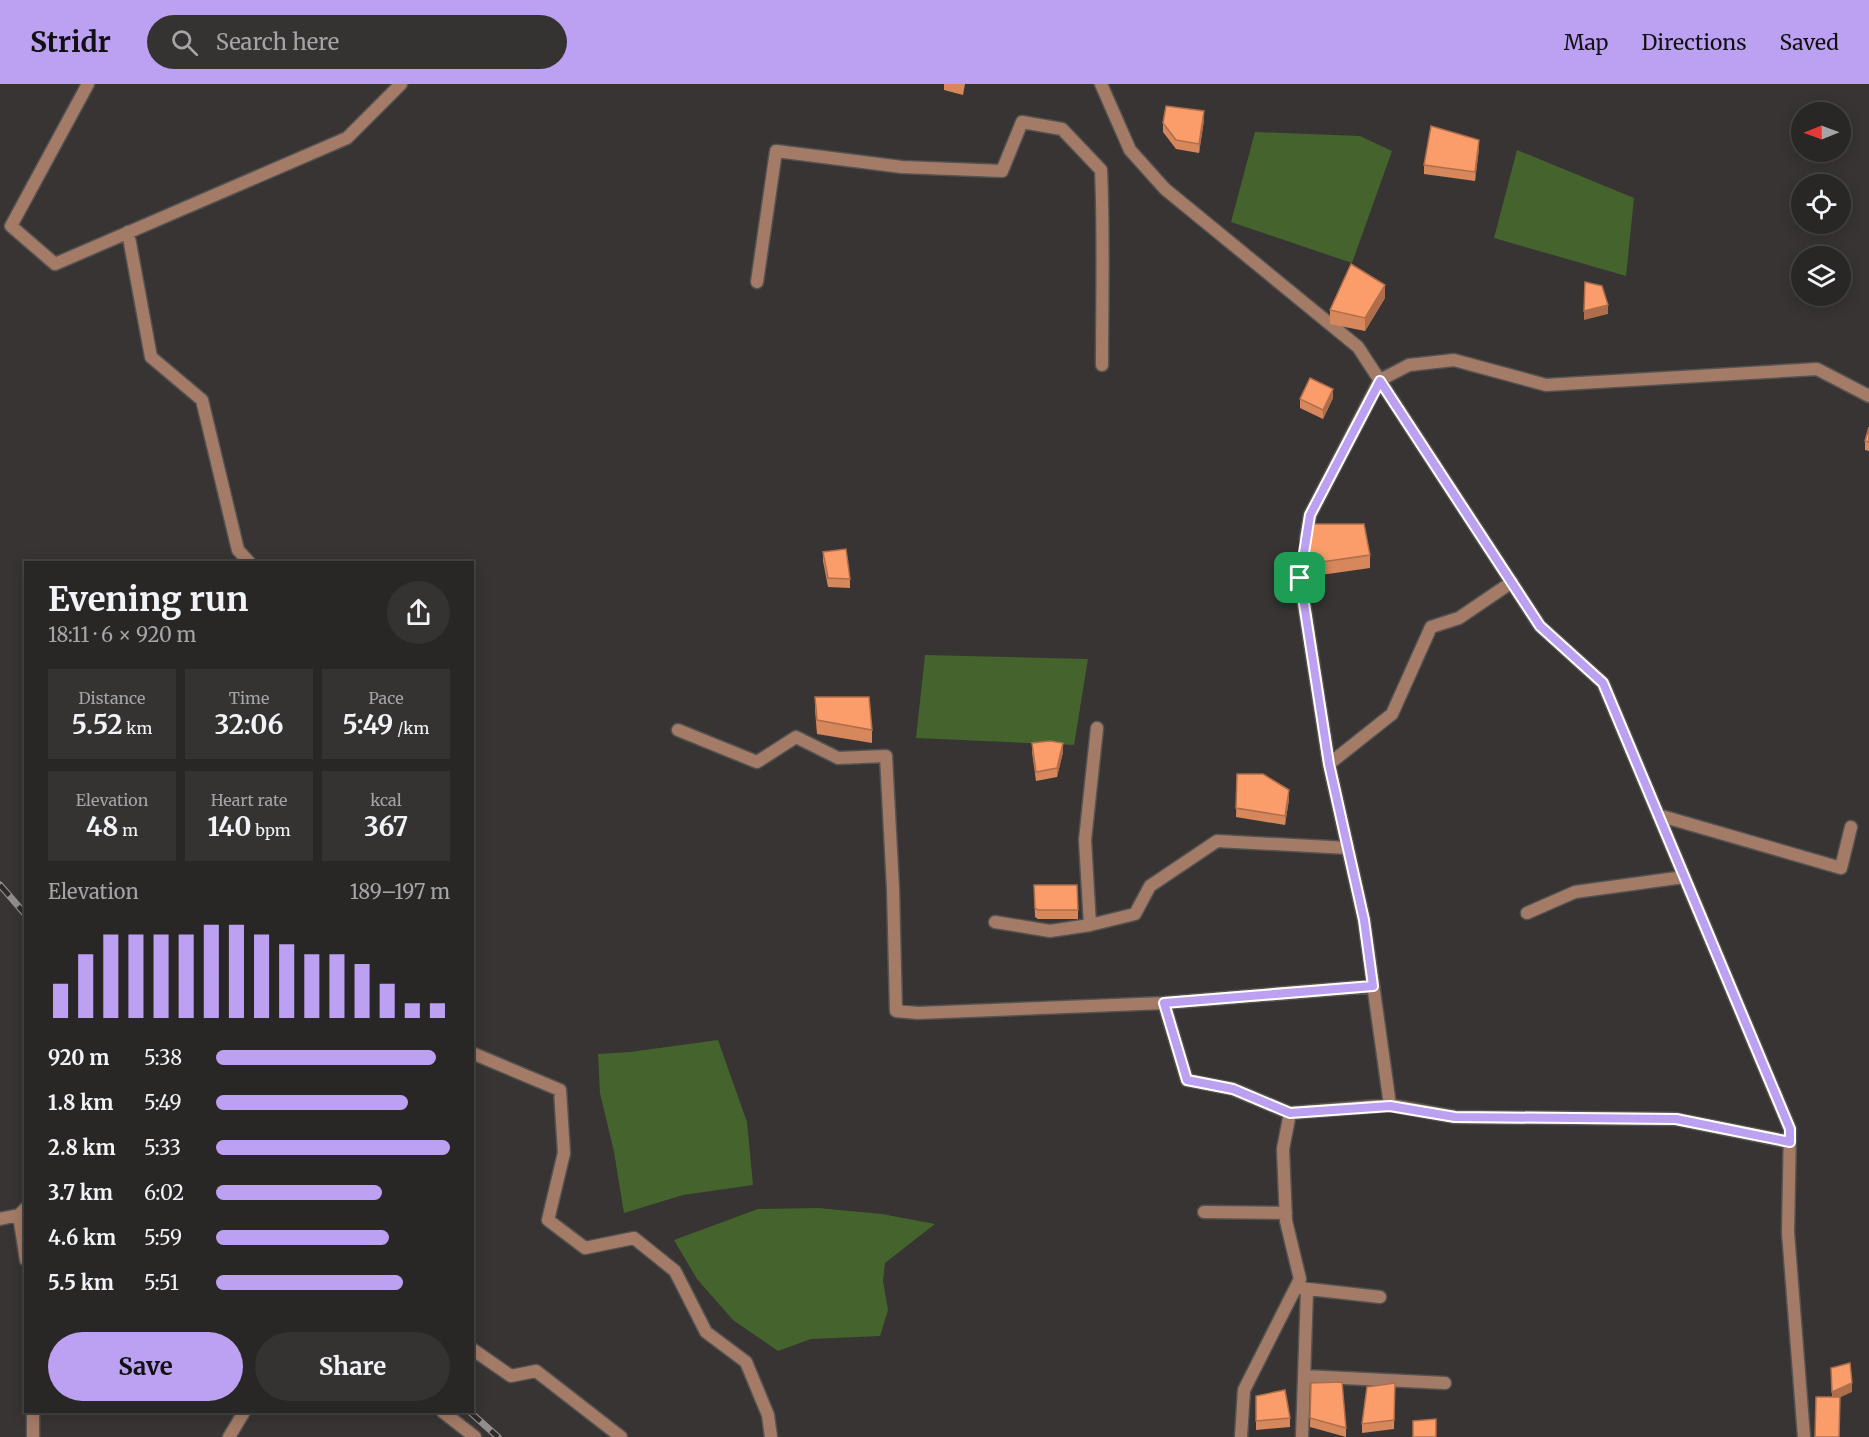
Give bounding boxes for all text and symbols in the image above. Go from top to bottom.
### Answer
search box [147,15,567,69]
text: Stridr [30,24,111,60]
icon: search [168,26,201,59]
text: Search here [216,28,339,56]
text: Map [1564,29,1608,56]
text: Directions [1641,29,1746,56]
text: Saved [1779,29,1839,56]
north arrow [1791,102,1851,162]
map controls [1791,102,1851,306]
button: locate [1791,174,1851,234]
button: layers [1791,246,1851,306]
pin [1274,552,1325,603]
icon: arrive [1283,561,1316,594]
text: Evening run [48,579,248,620]
button: share [387,581,450,644]
text: 18:11 · 6 × 920 m [48,622,196,647]
text: Distance [79,688,145,708]
text: Time [229,688,269,708]
text: Pace [369,688,404,708]
text: 5.52 [72,708,122,741]
text: 32:06 [215,708,283,741]
text: 5:49 [343,708,393,741]
text: km [122,718,152,738]
text: /km [393,718,429,738]
text: Elevation [76,790,148,810]
text: Heart rate [211,790,287,810]
text: kcal [370,790,402,810]
text: 48 [86,810,118,843]
text: 140 [207,810,251,843]
text: 367 [364,810,408,843]
text: m [118,820,138,840]
text: bpm [251,820,291,840]
text: Elevation [48,879,139,904]
text: 189–197 m [350,879,450,904]
text: 920 m [48,1045,109,1070]
text: 5:38 [144,1045,182,1070]
text: 1.8 km [48,1090,113,1115]
text: 5:49 [144,1090,182,1115]
text: 2.8 km [48,1135,116,1160]
text: 5:33 [144,1135,181,1160]
text: 3.7 km [48,1180,113,1205]
text: 6:02 [144,1180,184,1205]
text: 4.6 km [48,1225,116,1250]
text: 5:59 [144,1225,182,1250]
text: 5.5 km [48,1270,114,1295]
text: 5:51 [144,1270,179,1295]
button: Save [48,1332,243,1401]
button: Share [255,1332,450,1401]

